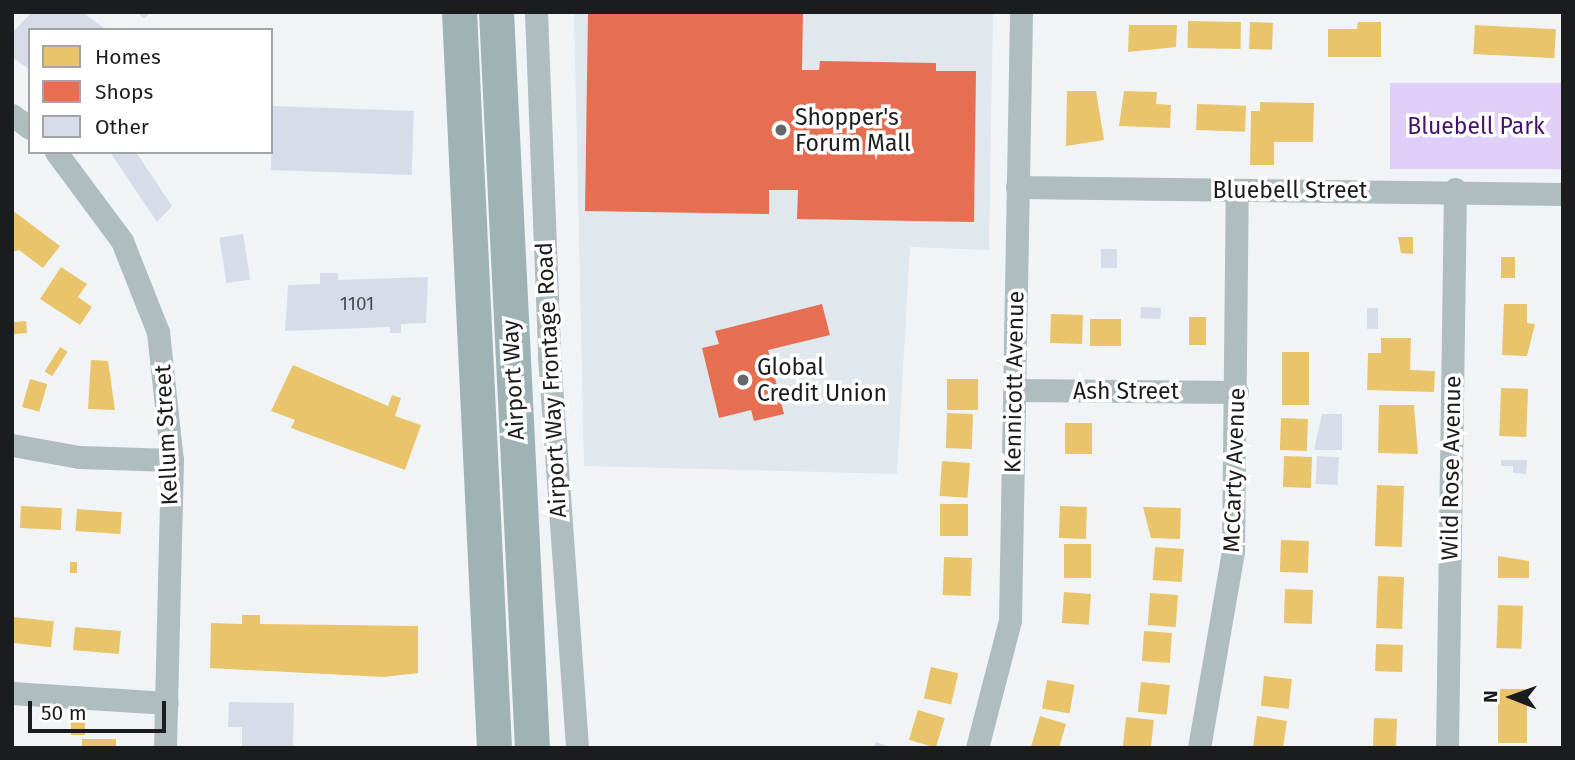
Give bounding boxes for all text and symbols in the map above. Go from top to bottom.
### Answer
legend [28,28,273,154]
text: Homes [95,44,161,70]
text: Shops [95,79,153,105]
place label: Shopper's Forum Mall [795,103,911,157]
park label: Bluebell Park [1407,112,1545,140]
text: Other [95,114,149,140]
marker: Shopper's Forum Mall [773,122,789,138]
street label: Bluebell Street [1213,176,1367,204]
street label: Airport Way Frontage Road [530,241,572,519]
street label: Kennicott Avenue [999,291,1029,473]
house number: 1101 [340,293,374,315]
street label: Airport Way [496,319,530,441]
place label: Global Credit Union [757,353,887,407]
street label: Kellum Street [149,364,183,506]
marker: Global Credit Union [735,372,751,388]
street label: Wild Rose Avenue [1436,375,1466,561]
street label: Ash Street [1073,377,1179,405]
street label: McCarty Avenue [1217,387,1251,553]
north arrow [1477,662,1547,732]
scale bar [32,686,170,730]
text: N [1479,690,1502,703]
text: 50 m [41,700,87,726]

